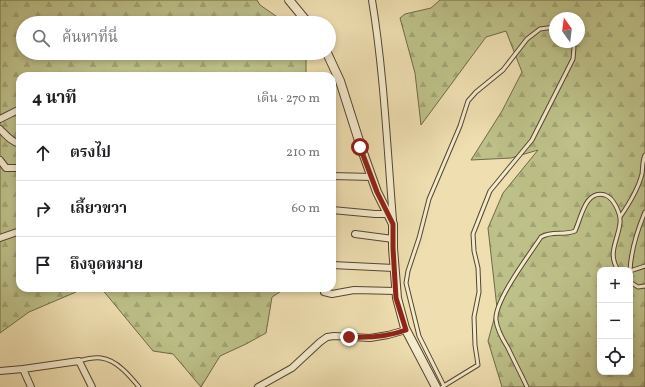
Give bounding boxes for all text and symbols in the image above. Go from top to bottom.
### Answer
north arrow [549,12,585,48]
search box [16,16,336,60]
icon: search [30,27,52,49]
text: ค้นหาที่นี่ [62,28,118,49]
text: 4 นาที [32,87,77,110]
text: เดิน · 270 m [257,90,320,108]
route start [351,138,369,156]
icon: ahead [32,142,54,164]
text: ตรงไป [70,143,111,164]
text: 210 m [286,144,320,162]
icon: right [32,198,54,220]
text: เลี้ยวขวา [70,199,127,220]
text: 60 m [292,200,320,218]
icon: arrive [32,254,54,276]
text: ถึงจุดหมาย [70,255,143,276]
map controls [597,267,633,375]
button: + [597,267,633,303]
button: − [597,303,633,339]
route end [340,328,358,346]
button: locate [597,339,633,375]

